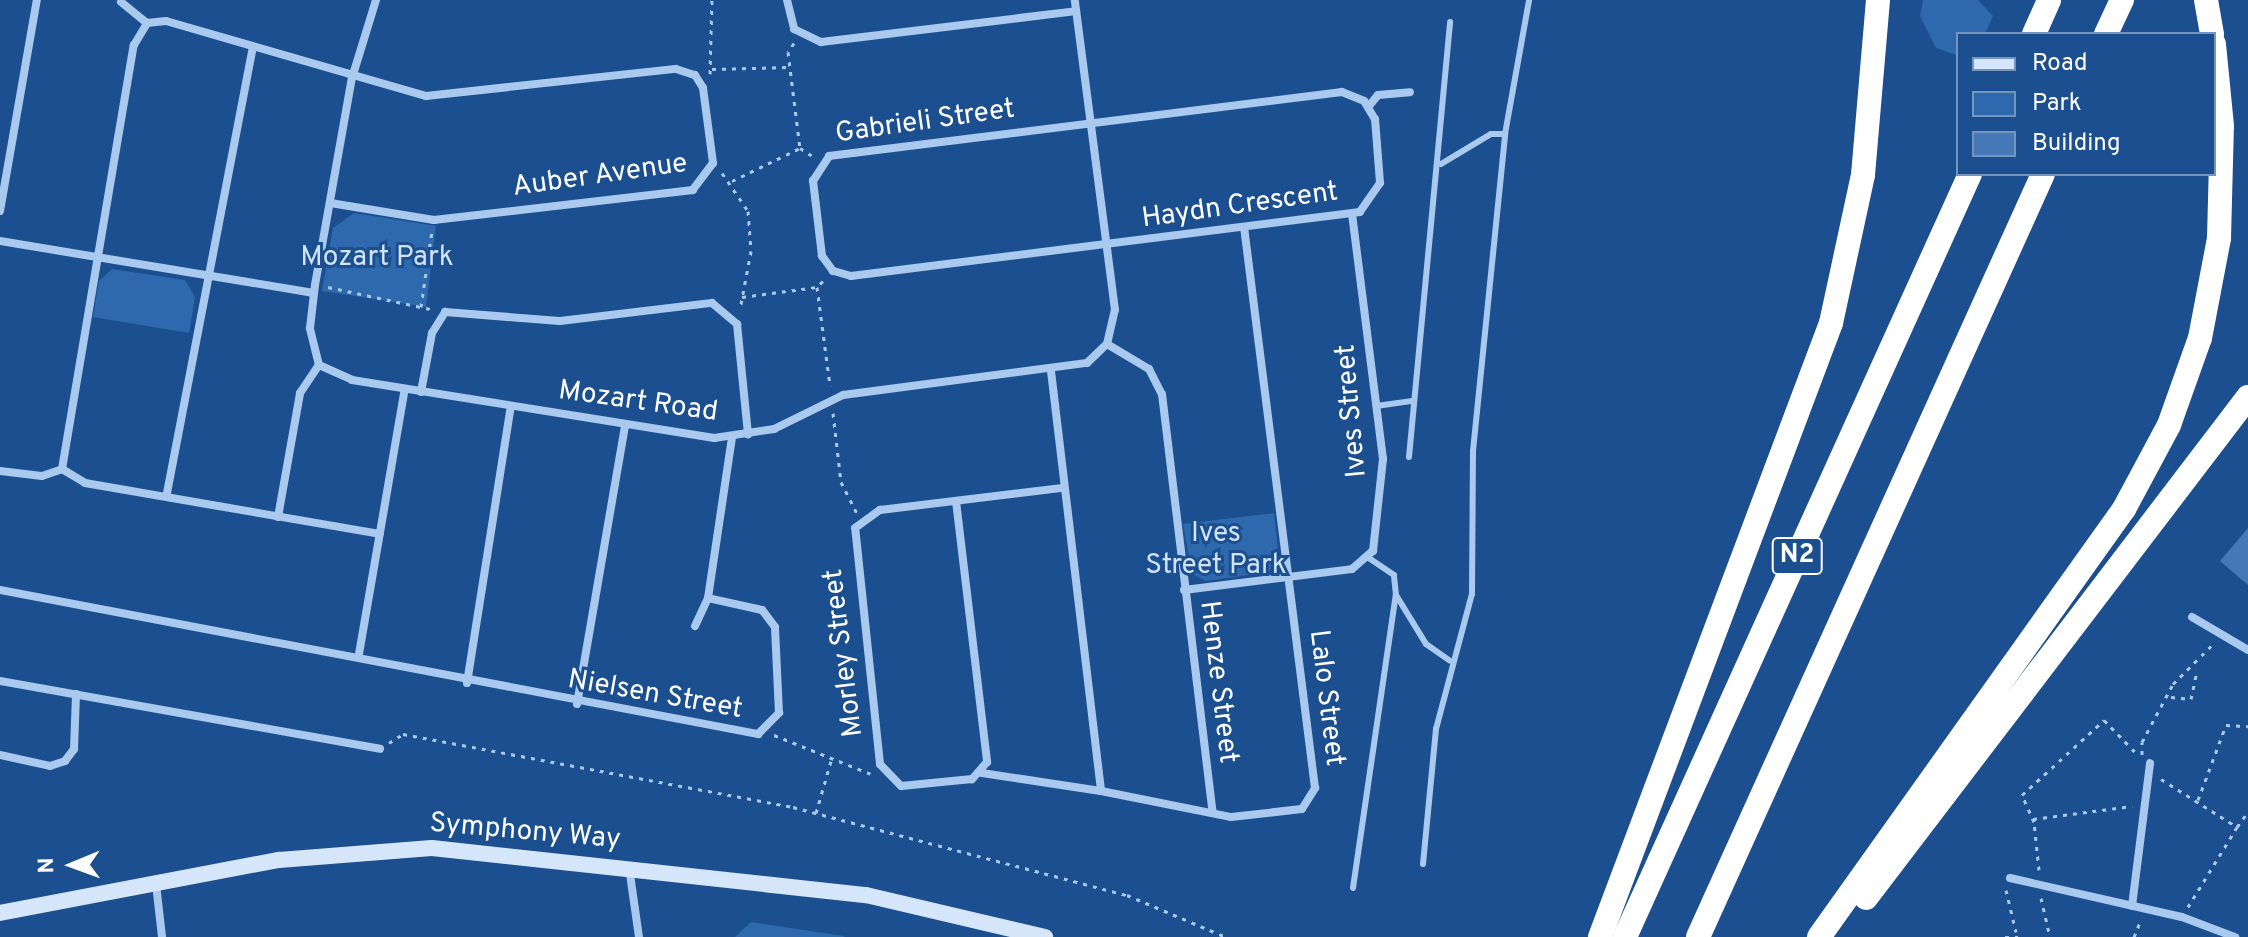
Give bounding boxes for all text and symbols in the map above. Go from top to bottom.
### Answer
legend [1956,32,2216,176]
text: Road [2032,49,2088,79]
text: Park [2032,89,2082,119]
street label: Gabrieli Street [833,93,1017,151]
text: Building [2032,129,2121,159]
street label: Auber Avenue [510,147,690,205]
street label: Haydn Crescent [1140,176,1340,236]
park label: Mozart Park [300,241,454,275]
street label: Ives Street [1329,343,1375,479]
street label: Mozart Road [556,374,720,430]
park label: Ives Street Park [1145,517,1287,583]
road number: N2 [1771,534,1823,578]
street label: Morley Street [817,567,871,739]
street label: Henze Street [1191,599,1245,765]
street label: Lalo Street [1301,628,1351,768]
street label: Nielsen Street [565,663,745,727]
street label: Symphony Way [428,807,622,857]
north arrow [32,825,112,905]
text: N [34,857,61,874]

